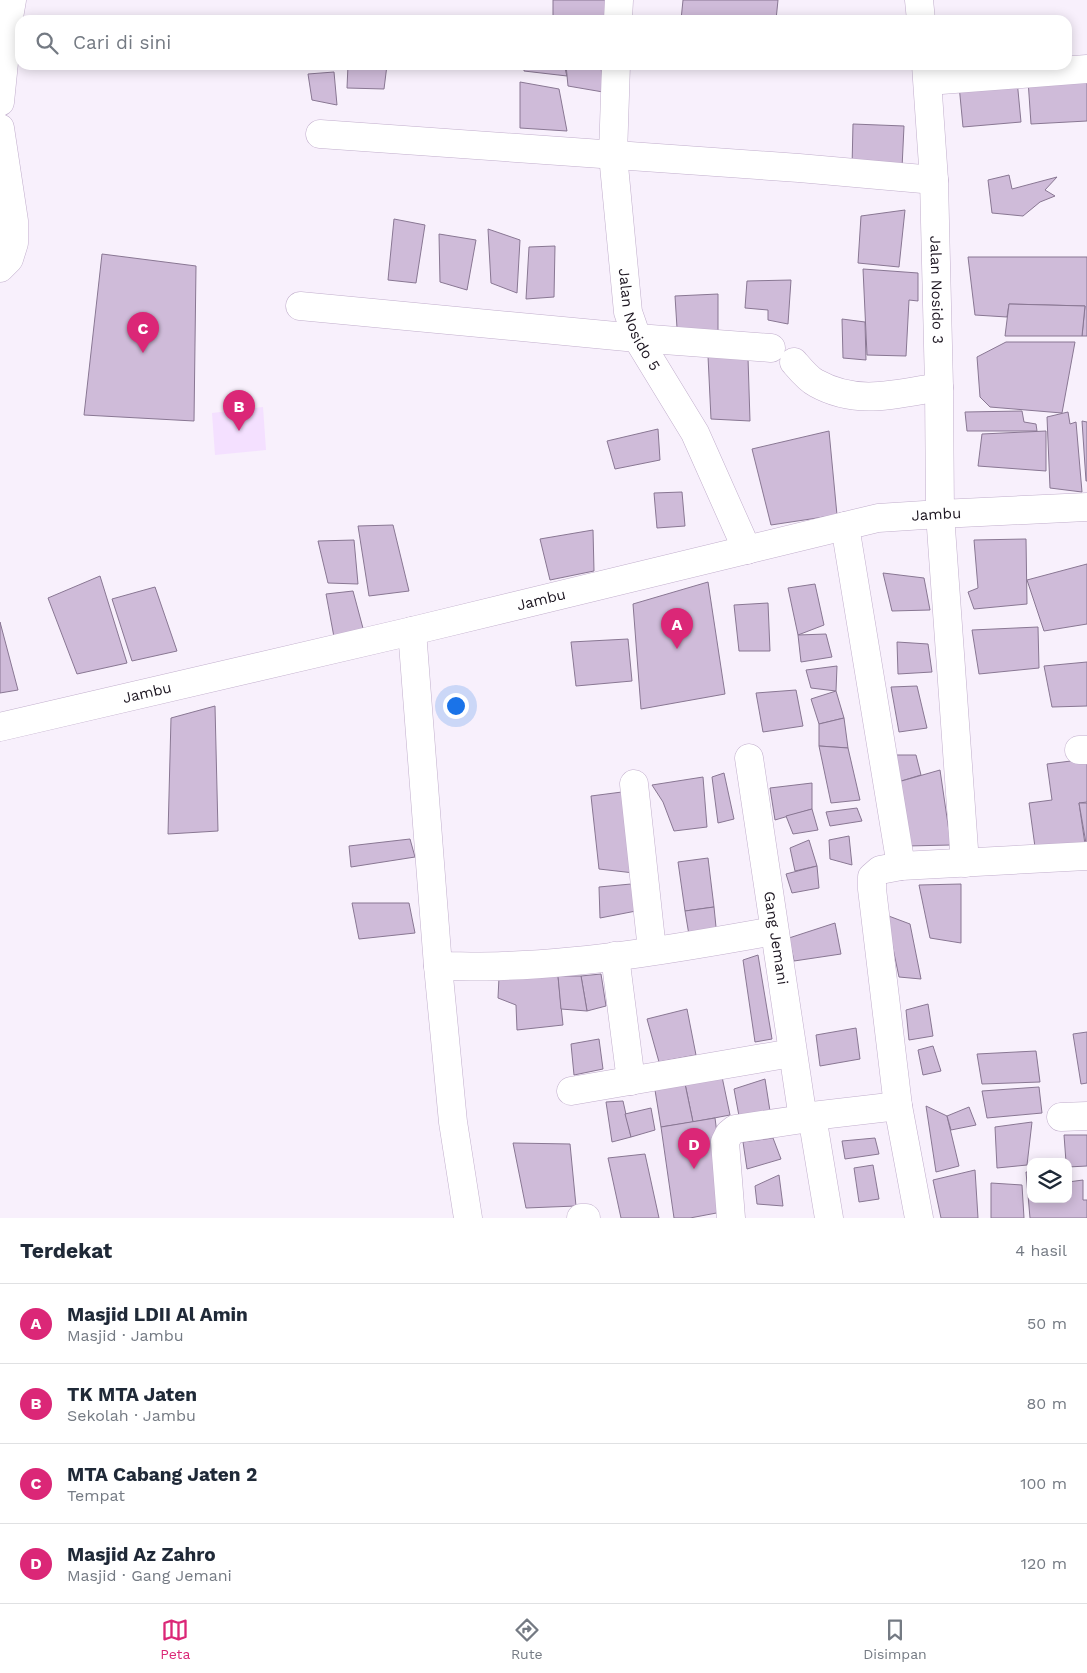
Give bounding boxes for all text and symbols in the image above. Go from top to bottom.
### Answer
search box [15,15,1072,70]
icon: search [33,29,61,57]
text: Cari di sini [73,31,171,54]
street label: Jalan Nosido 3 [926,235,947,344]
street label: Jalan Nosido 5 [615,267,664,374]
pin: C [127,312,159,353]
pin: B [223,390,255,431]
street label: Jambu [911,504,962,525]
street label: Jambu [515,585,567,614]
pin: A [661,608,693,649]
street label: Jambu [121,678,173,707]
your location [443,693,469,719]
street label: Gang Jemani [760,890,792,986]
pin: D [678,1128,710,1169]
map controls [1027,1158,1072,1203]
button: layers [1027,1158,1072,1203]
text: Terdekat [20,1238,112,1263]
text: 4 hasil [1015,1241,1067,1260]
text: Masjid LDII Al Amin [67,1303,248,1326]
text: A [31,1314,41,1333]
text: 50 m [1027,1314,1067,1333]
text: Masjid · Jambu [67,1326,184,1345]
text: TK MTA Jaten [67,1383,197,1406]
text: B [31,1394,41,1413]
text: 80 m [1026,1394,1067,1413]
text: Sekolah · Jambu [67,1406,196,1425]
text: MTA Cabang Jaten 2 [67,1463,257,1486]
text: C [31,1474,41,1493]
text: 100 m [1020,1474,1067,1493]
text: Tempat [67,1486,125,1505]
text: Masjid Az Zahro [67,1543,216,1566]
text: D [30,1554,42,1573]
text: 120 m [1021,1554,1067,1573]
text: Masjid · Gang Jemani [67,1566,232,1585]
tab: Peta [160,1616,190,1662]
tab: Rute [511,1616,543,1662]
tab: Disimpan [863,1616,927,1662]

